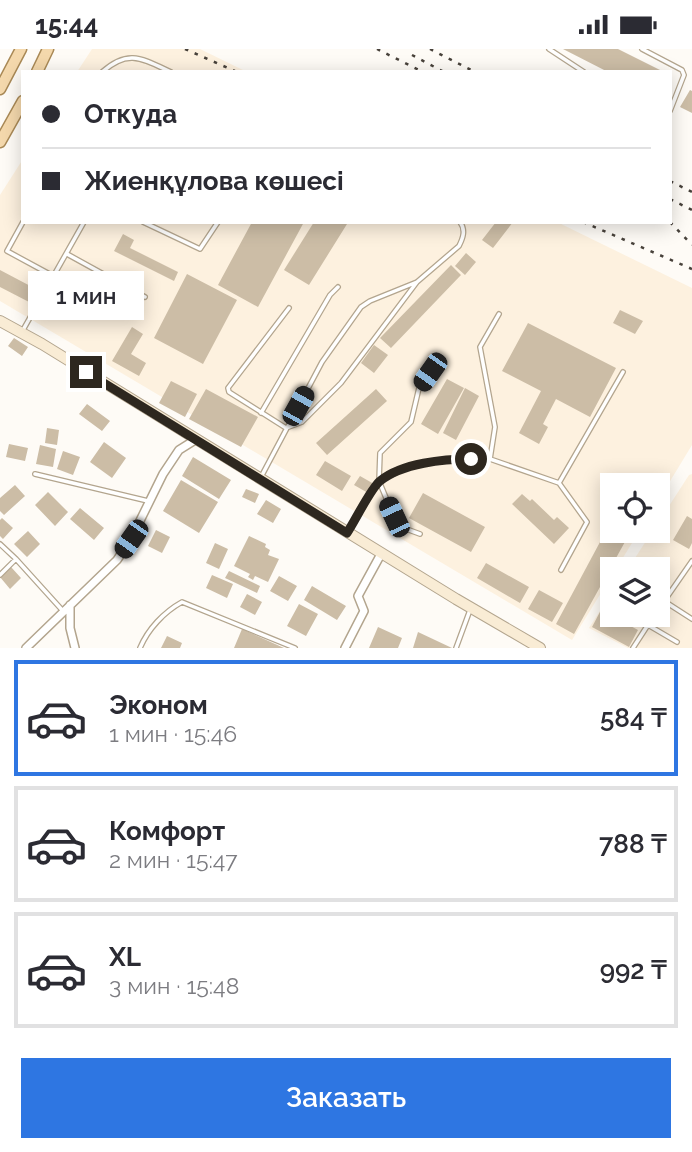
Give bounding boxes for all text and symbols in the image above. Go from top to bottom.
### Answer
text: 15:44 [35,10,98,40]
text: Откуда [84,99,177,129]
text: Жиенқұлова көшесі [84,166,344,196]
callout: 1 мин [28,271,144,319]
text: 1 мин [56,282,116,309]
car [410,349,451,395]
route end [70,356,102,388]
car [279,383,318,429]
route start [455,443,487,475]
map controls [600,473,670,627]
button: locate [600,473,670,543]
car [376,494,413,540]
car [111,516,152,562]
button: layers [600,557,670,627]
icon: car [25,687,88,750]
text: Эконом [109,690,208,720]
text: 584 ₸ [600,703,667,733]
text: 1 мин · 15:46 [109,720,237,747]
icon: car [25,813,88,876]
text: Комфорт [109,816,225,846]
text: 788 ₸ [599,829,667,859]
text: 2 мин · 15:47 [109,846,238,873]
icon: car [25,939,88,1002]
text: XL [109,942,141,972]
text: 992 ₸ [600,955,667,985]
text: 3 мин · 15:48 [109,972,239,999]
button: Заказать [21,1058,671,1138]

